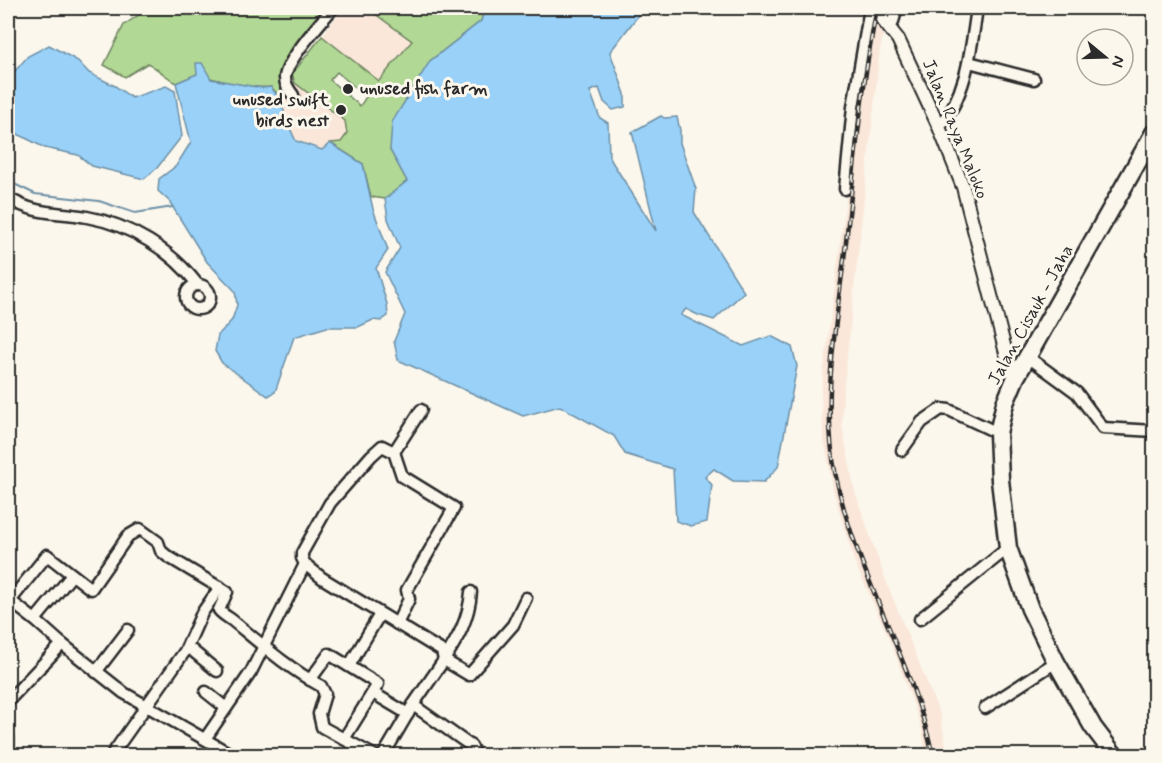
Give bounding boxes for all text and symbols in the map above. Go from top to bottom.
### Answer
north arrow [1075,27,1135,87]
text: N [1106,53,1129,70]
street label: Jalan Raya Maloko [916,56,994,202]
place label: unused fish farm [360,77,488,101]
marker: unused fish farm [341,82,355,96]
place label: unused swift birds nest [233,88,330,133]
marker: unused swift birds nest [334,103,348,117]
street label: Jalan Cisauk - Jaha [982,241,1080,389]

